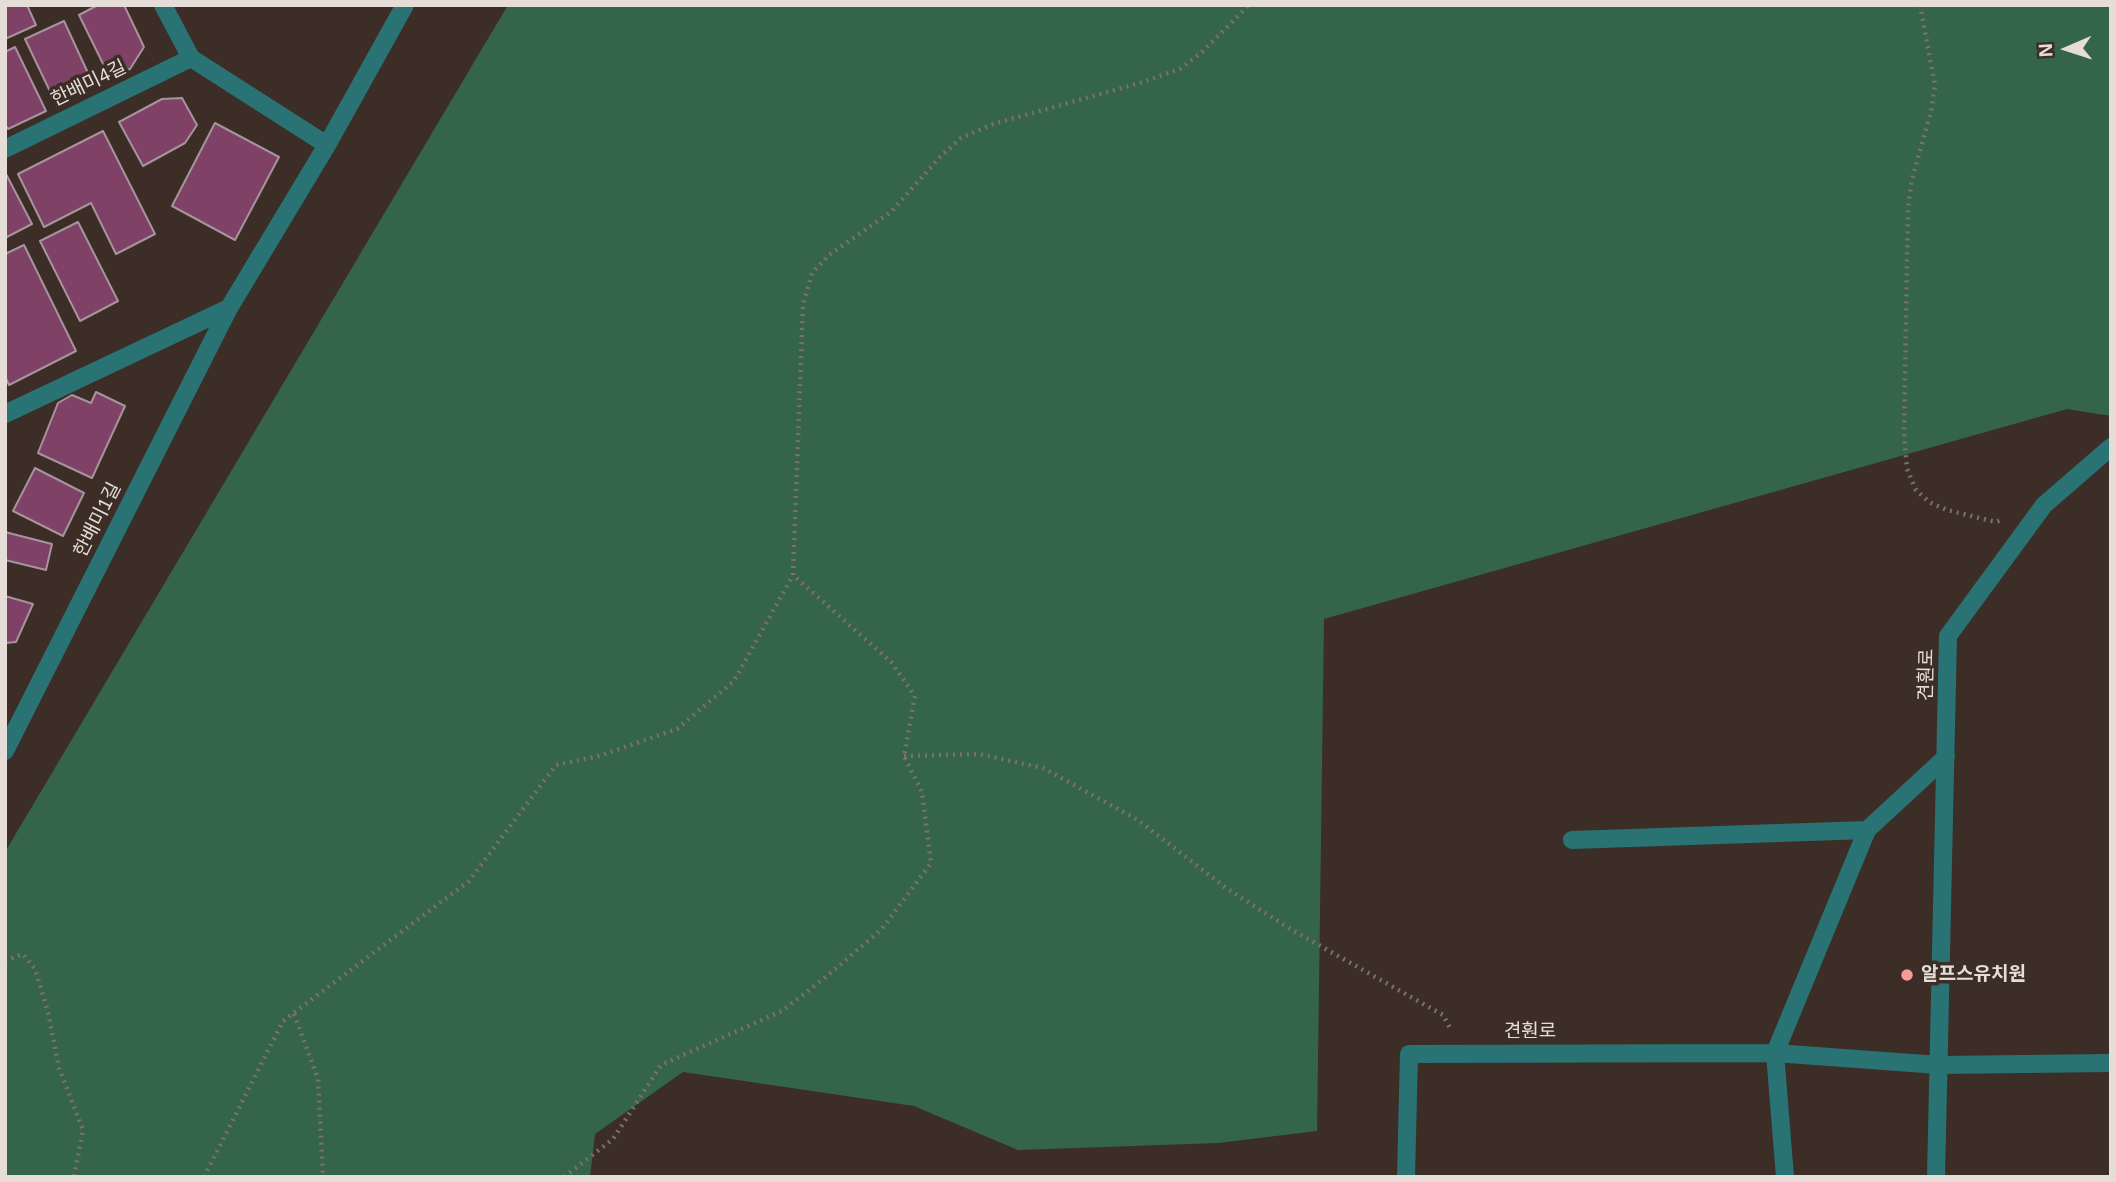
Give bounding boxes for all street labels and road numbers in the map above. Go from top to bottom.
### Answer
street label: 한배미4길 [48,56,130,112]
street label: 한배미1길 [70,479,126,561]
street label: 견훤로 [1915,649,1939,701]
street label: 견훤로 [1504,1021,1556,1043]

